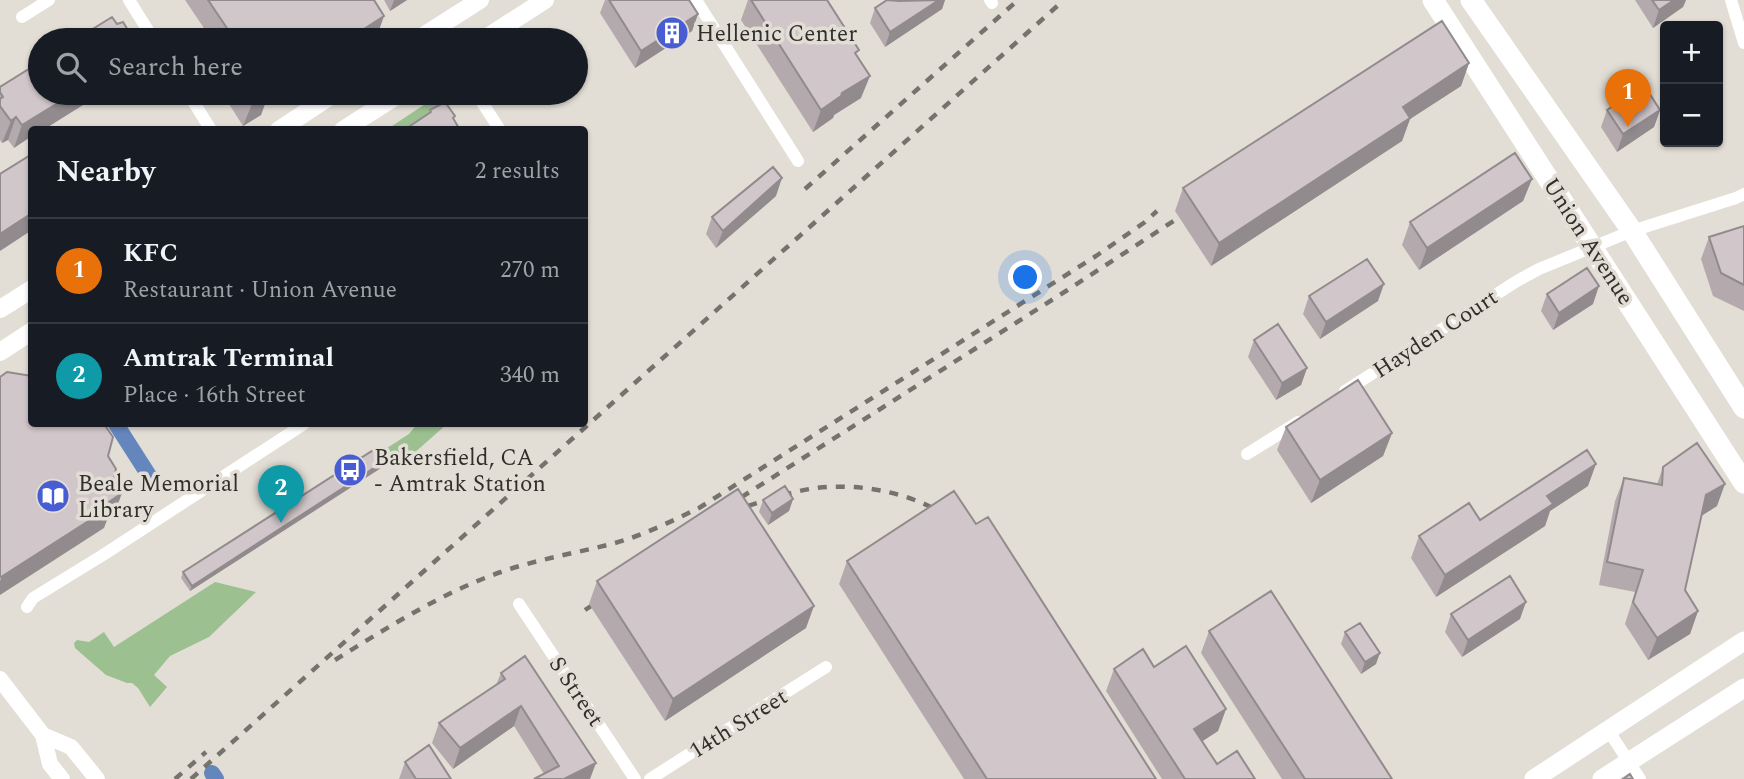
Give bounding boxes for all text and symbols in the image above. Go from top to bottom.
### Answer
building icon: Hellenic Center [653,14,691,52]
place label: Hellenic Center [696,17,857,52]
map controls [1660,21,1723,147]
button: + [1660,21,1723,84]
search box [28,28,588,105]
text: Search here [108,47,243,87]
icon: search [52,48,90,86]
pin: 1 [1605,69,1651,127]
button: − [1660,84,1723,147]
text: Nearby [56,149,155,195]
text: 2 results [475,154,560,189]
street label: Union Avenue [1533,171,1642,313]
text: KFC [123,233,178,273]
text: 1 [73,253,85,288]
text: 270 m [500,253,560,288]
your location [1008,260,1042,294]
text: Restaurant · Union Avenue [123,273,397,308]
street label: Hayden Court [1366,281,1505,388]
text: Amtrak Terminal [123,338,334,378]
text: 2 [73,358,85,393]
text: 340 m [500,358,560,393]
text: Place · 16th Street [123,378,306,413]
place label: Bakersfield, CA - Amtrak Station [374,441,546,502]
bus stop icon: Bakersfield, CA - Amtrak Station [331,451,369,489]
pin: 2 [258,465,304,523]
place label: Beale Memorial Library [78,467,239,528]
library icon: Beale Memorial Library [34,477,72,515]
street label: S Street [539,650,612,734]
street label: 14th Street [683,680,795,768]

